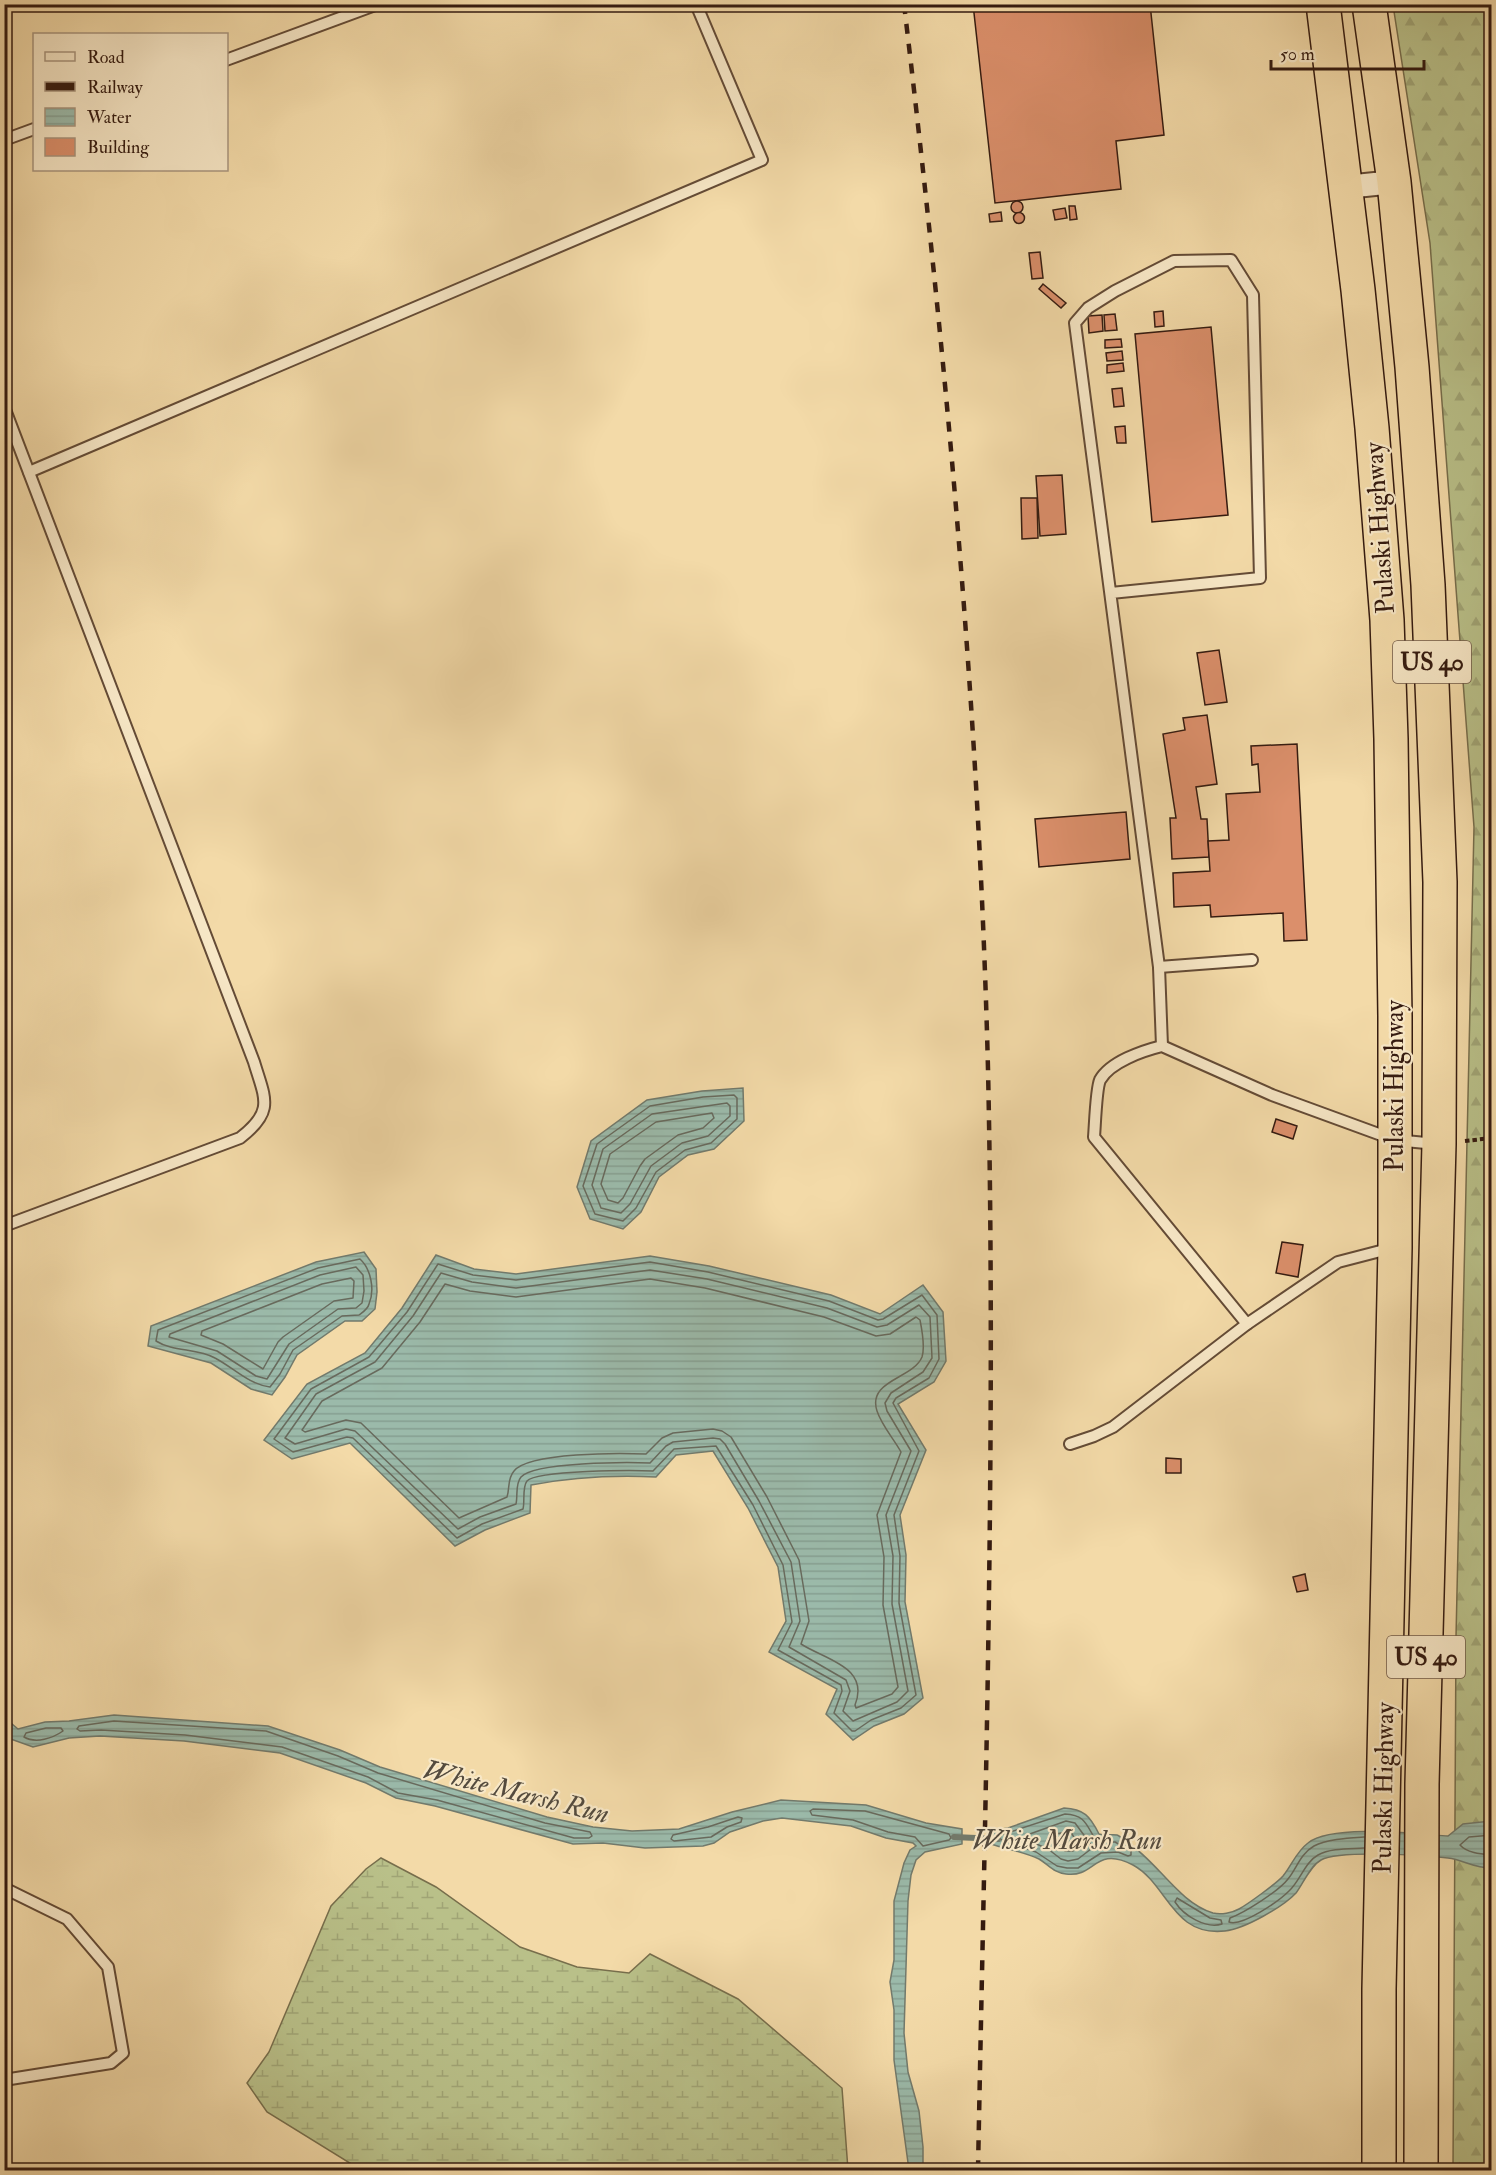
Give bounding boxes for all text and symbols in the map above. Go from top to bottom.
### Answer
legend [33,33,228,171]
scale bar [1271,33,1424,71]
text: 50 m [1280,43,1315,66]
text: Road [87,46,125,69]
text: Railway [87,76,144,99]
text: Water [86,106,131,129]
text: Building [87,136,150,159]
street label: Pulaski Highway [1358,441,1402,615]
road number: US 40 [1393,641,1471,683]
street label: Pulaski Highway [1379,999,1411,1172]
road number: US 40 [1387,1636,1465,1678]
street label: Pulaski Highway [1367,1701,1402,1874]
water label: White Marsh Run [420,1753,612,1831]
water label: White Marsh Run [972,1824,1162,1857]

